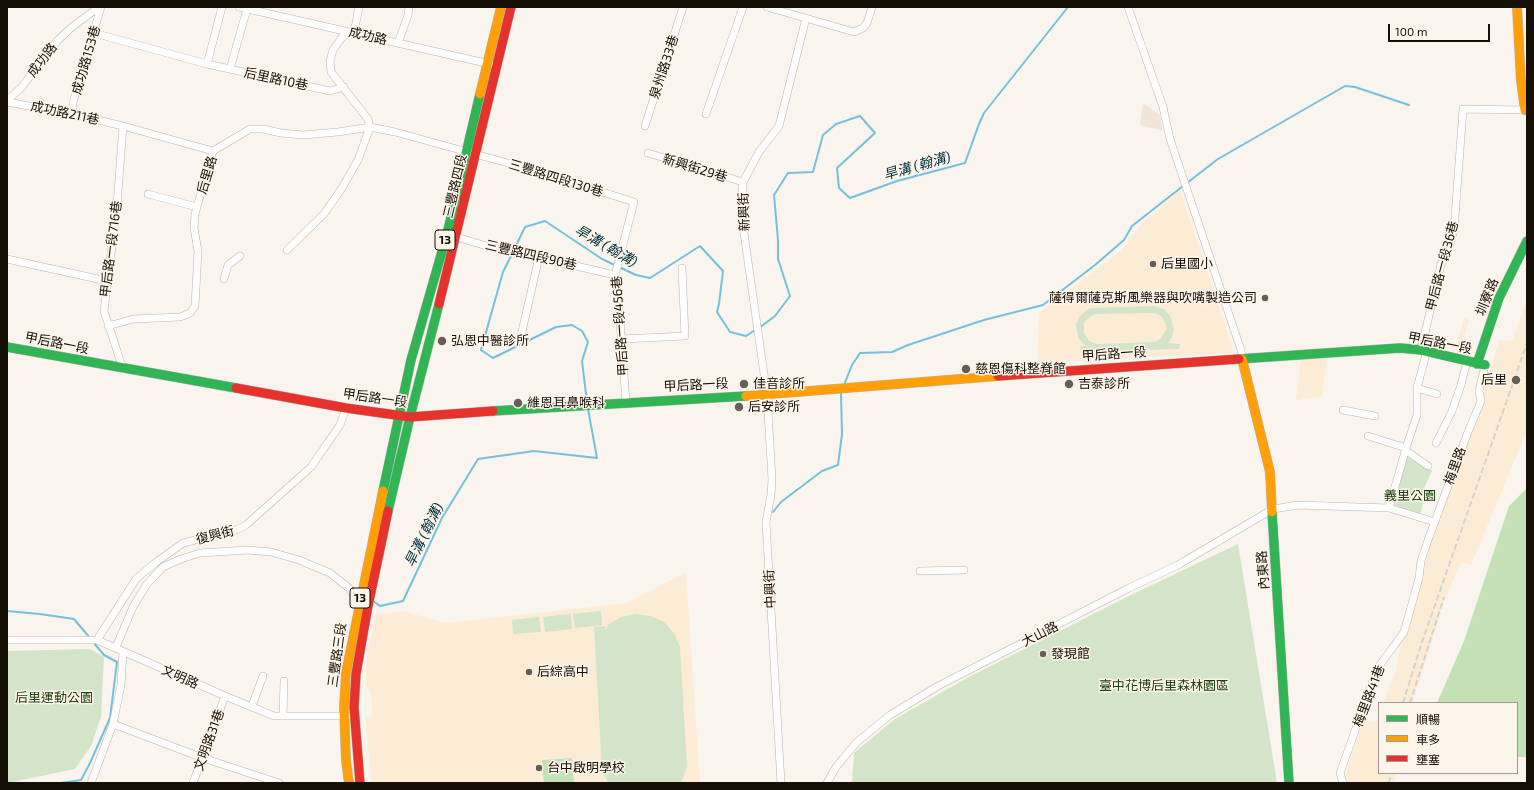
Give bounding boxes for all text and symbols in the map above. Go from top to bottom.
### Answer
scale bar [1390,16,1492,42]
street label: 成功路153巷 [69,24,103,96]
street label: 成功路 [347,24,389,48]
text: 100 m [1395,24,1427,38]
street label: 泉州路33巷 [646,33,682,101]
street label: 成功路 [24,40,60,80]
street label: 后里路10巷 [243,65,309,93]
street label: 成功路211巷 [29,98,101,128]
water label: 旱溝 (翰溝) [881,148,953,184]
street label: 新興街29巷 [661,151,729,185]
street label: 三豐路四段 [440,153,470,219]
street label: 后里路 [194,154,220,196]
street label: 三豐路四段130巷 [507,156,605,200]
street label: 新興街 [736,192,752,232]
street label: 甲后路一段716巷 [97,200,125,298]
street label: 甲后路一段36巷 [1422,219,1462,313]
water label: 旱溝 (翰溝) [572,221,640,271]
road number: 13 [435,230,455,250]
street label: 三豐路四段90巷 [484,237,578,273]
place label: 后里國小 [1161,256,1213,272]
marker: 后里國小 [1148,259,1158,269]
street label: 甲后路一段456巷 [609,275,631,377]
street label: 圳寮路 [1472,276,1502,318]
place label: 薩得爾薩克斯風樂器與吹嘴製造公司 [1049,290,1257,306]
marker: 薩得爾薩克斯風樂器與吹嘴製造公司 [1260,293,1270,303]
street label: 甲后路一段 [24,329,90,357]
street label: 甲后路一段 [1407,329,1473,357]
place label: 弘恩中醫診所 [451,333,529,349]
marker: 弘恩中醫診所 [436,335,448,347]
street label: 甲后路一段 [1081,344,1147,364]
place label: 慈恩傷科整脊館 [975,361,1066,377]
marker: 慈恩傷科整脊館 [960,363,972,375]
place label: 后里 [1481,372,1507,388]
marker: 后里 [1510,374,1522,386]
street label: 甲后路一段 [663,376,729,394]
place label: 佳音診所 [753,376,805,392]
place label: 吉泰診所 [1078,376,1130,392]
marker: 佳音診所 [738,378,750,390]
marker: 吉泰診所 [1063,378,1075,390]
street label: 甲后路一段 [342,386,408,410]
place label: 維恩耳鼻喉科 [527,395,605,411]
marker: 維恩耳鼻喉科 [512,397,524,409]
place label: 后安診所 [748,399,800,415]
marker: 后安診所 [733,401,745,413]
street label: 梅里路 [1441,445,1469,487]
park label: 義里公園 [1384,488,1436,504]
water label: 旱溝 (翰溝) [401,500,447,570]
street label: 復興街 [194,523,236,547]
street label: 內東路 [1254,550,1272,590]
street label: 中興街 [761,569,779,609]
road number: 13 [350,588,370,608]
street label: 大山路 [1019,618,1061,650]
street label: 三豐路三段 [325,622,349,688]
place label: 發現館 [1051,646,1090,662]
marker: 發現館 [1038,649,1048,659]
street label: 文明路 [159,662,201,692]
street label: 梅里路41巷 [1350,663,1388,729]
place label: 后綜高中 [537,664,589,680]
marker: 后綜高中 [524,667,534,677]
park label: 臺中花博后里森林園區 [1099,678,1229,694]
park label: 后里運動公園 [15,690,93,706]
legend [1378,702,1518,774]
street label: 文明路31巷 [191,707,227,773]
text: 順暢 [1416,712,1440,726]
text: 車多 [1416,732,1440,746]
text: 壅塞 [1416,752,1440,766]
place label: 台中啟明學校 [547,760,625,776]
marker: 台中啟明學校 [534,763,544,773]

